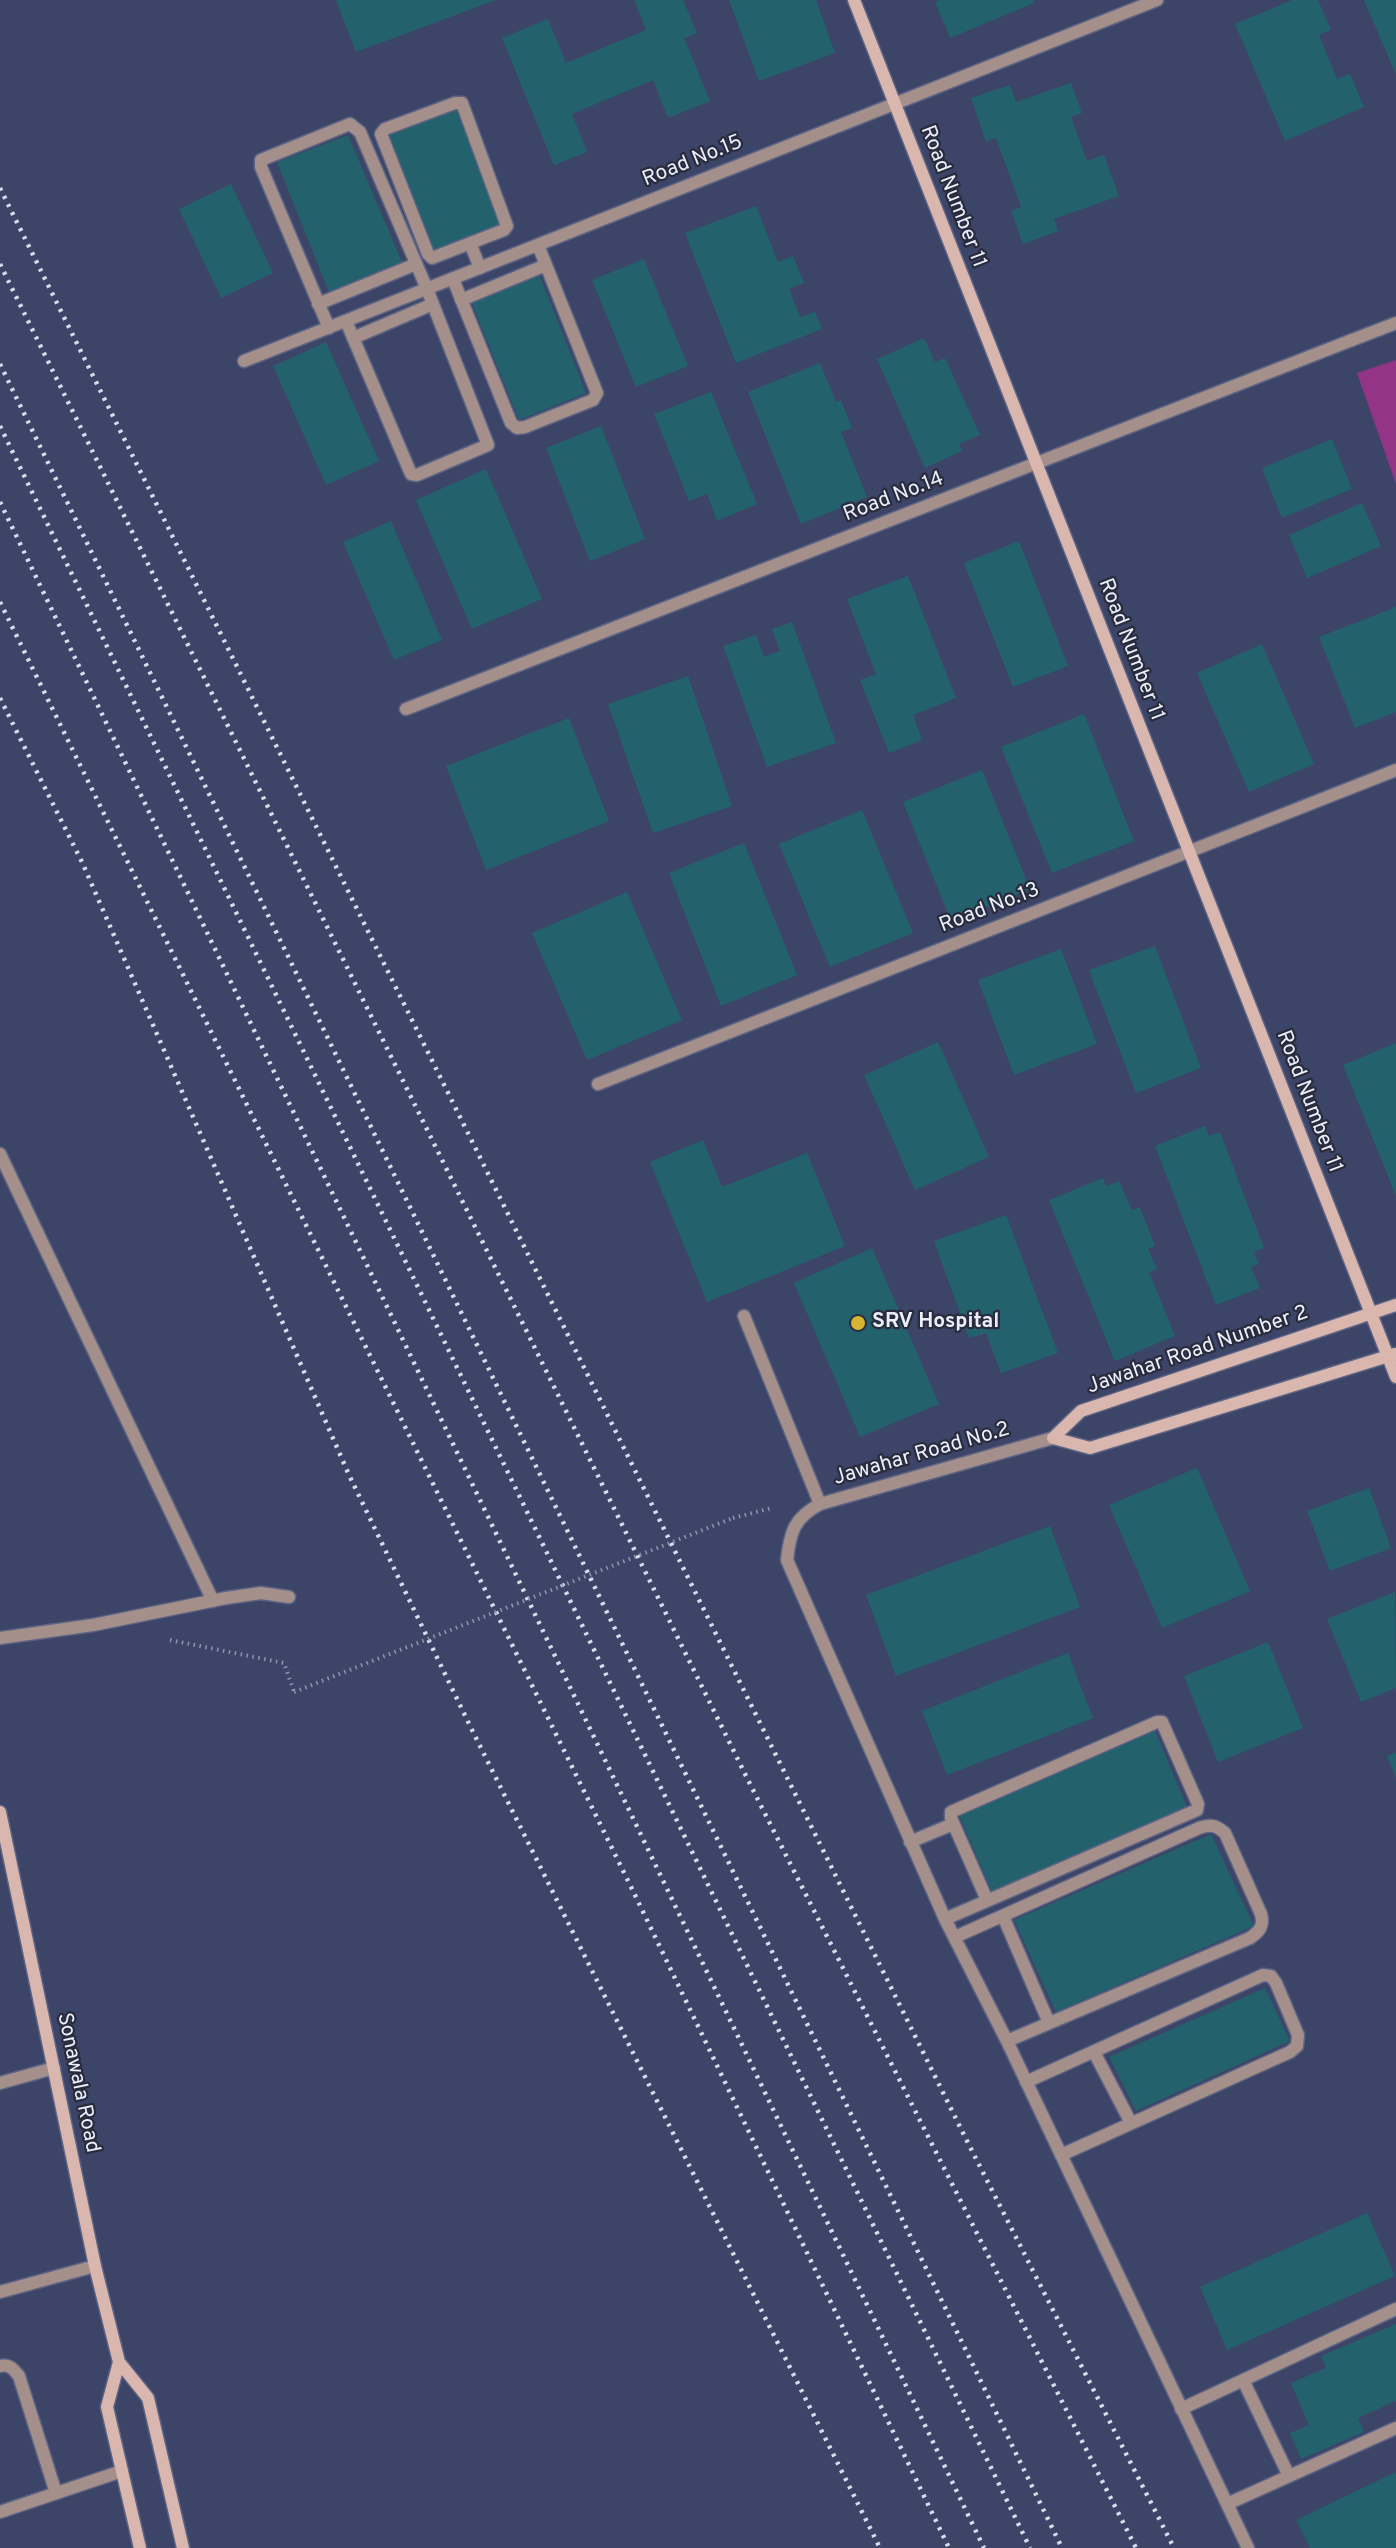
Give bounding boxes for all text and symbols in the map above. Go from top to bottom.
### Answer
street label: Road Number 11 [913,122,991,272]
street label: Road No.15 [639,131,747,193]
street label: Road No.14 [840,467,948,529]
street label: Road Number 11 [1091,575,1169,725]
street label: Road No.13 [936,878,1044,940]
street label: Road Number 11 [1269,1027,1347,1177]
street label: Jawahar Road Number 2 [1084,1301,1312,1401]
place label: SRV Hospital [872,1310,999,1336]
marker: SRV Hospital [849,1314,867,1332]
street label: Jawahar Road No.2 [831,1418,1013,1492]
street label: Sonawala Road [50,2011,104,2155]

